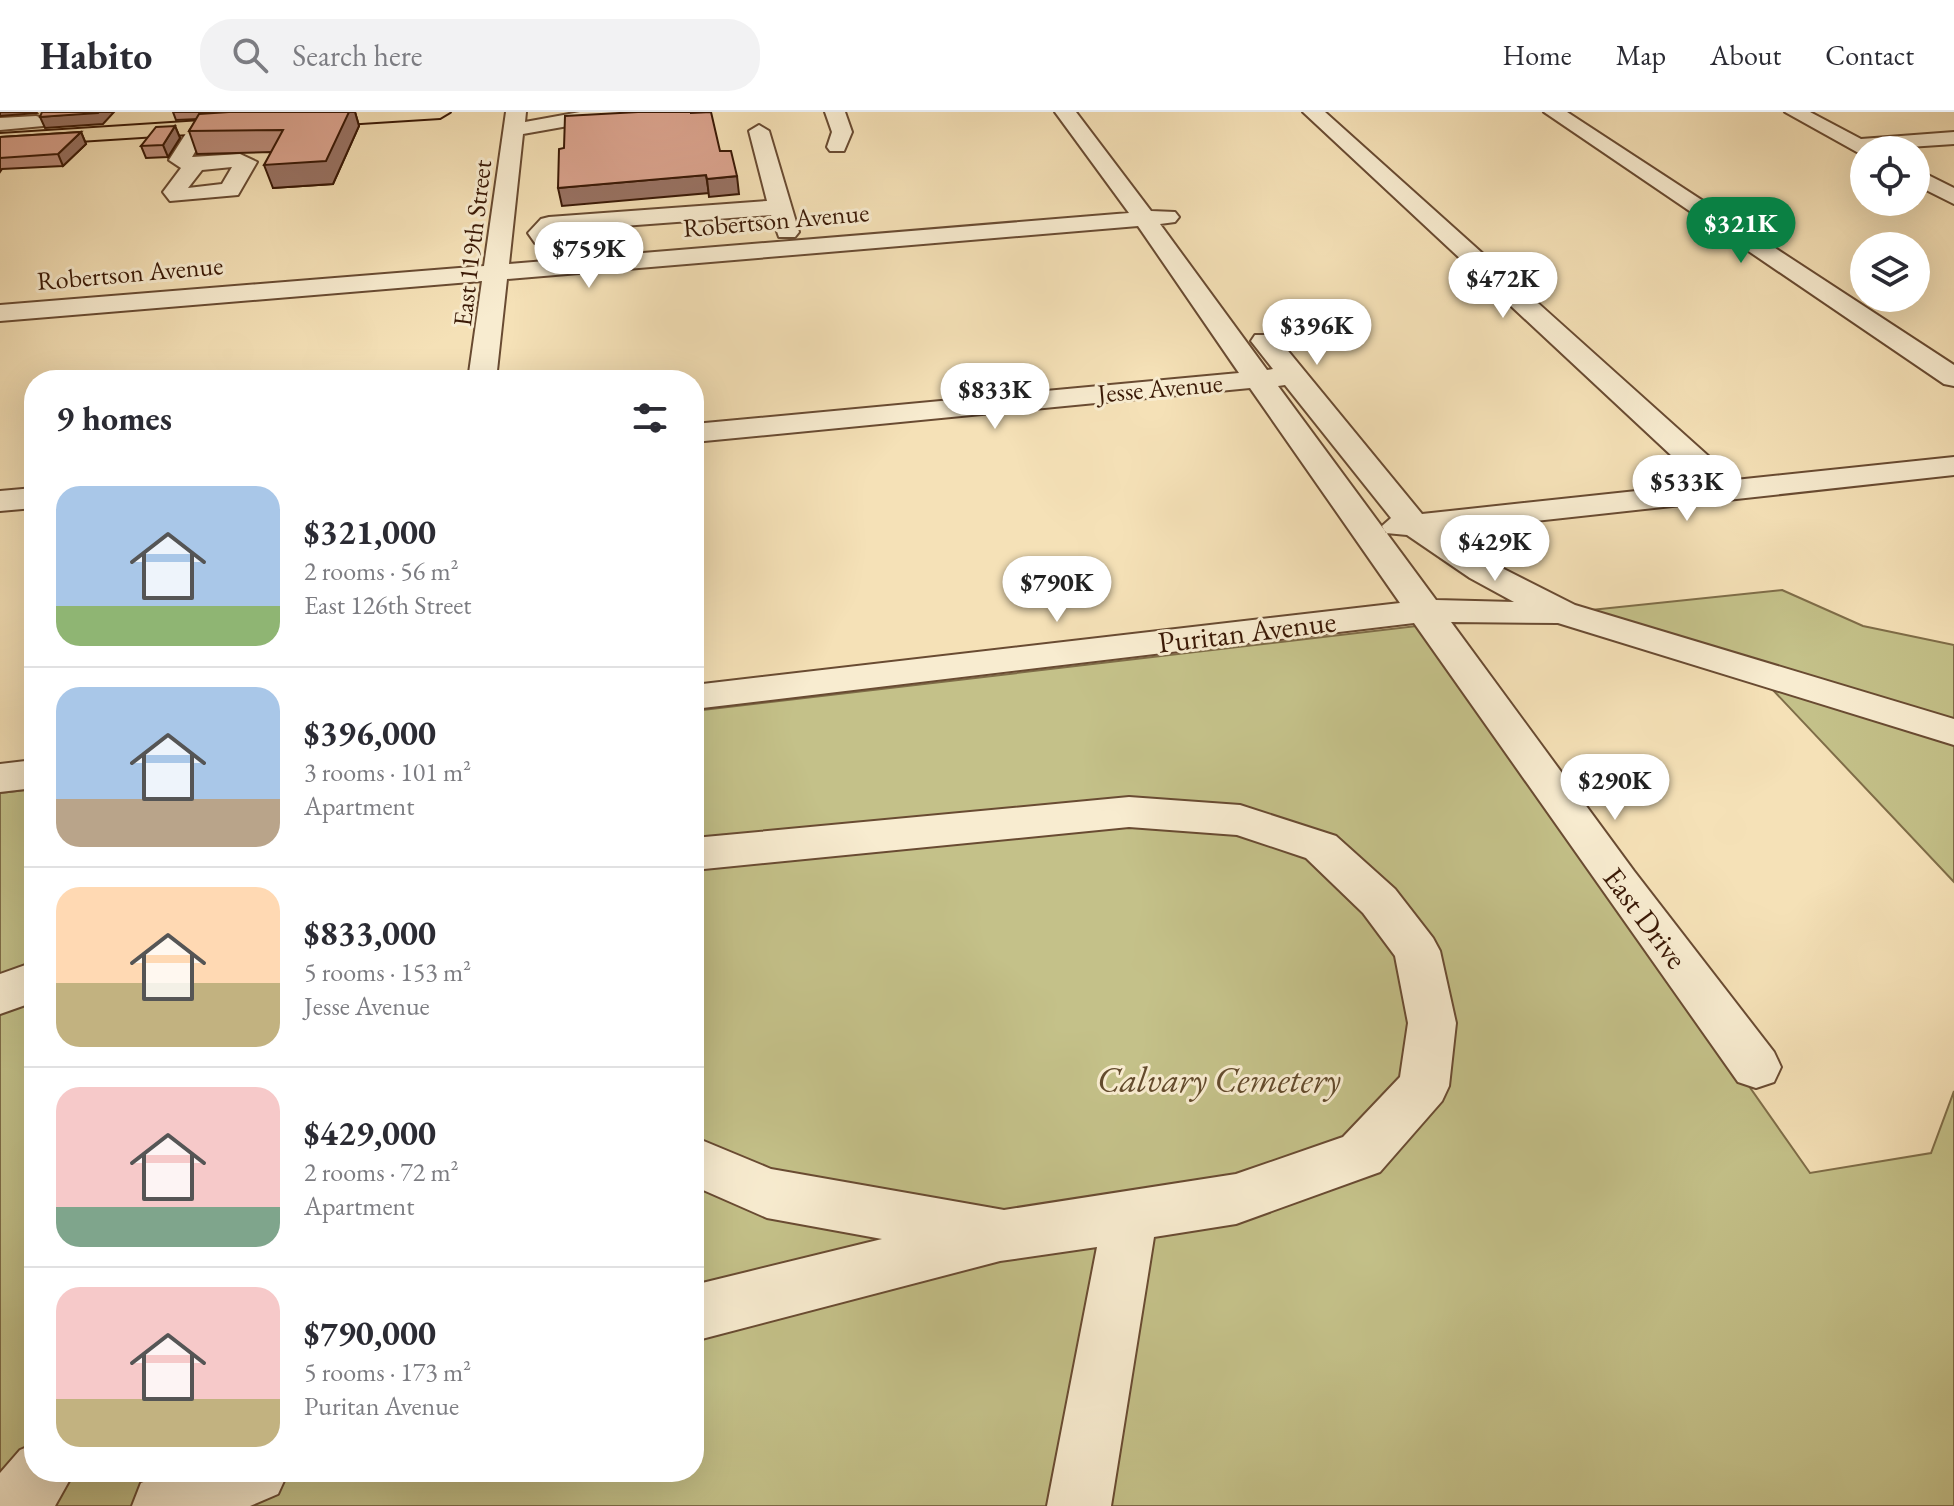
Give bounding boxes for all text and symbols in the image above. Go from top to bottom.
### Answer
search box [200,19,760,91]
text: Habito [40,31,152,80]
icon: search [228,33,272,77]
text: Search here [292,36,422,75]
text: Home [1502,37,1572,73]
text: Map [1616,37,1666,73]
text: About [1710,37,1781,73]
text: Contact [1825,37,1914,73]
map controls [1850,136,1930,312]
button: locate [1850,136,1930,216]
street label: East 119th Street [445,158,499,328]
street label: Robertson Avenue [682,195,870,245]
pin: $321K [1685,197,1797,265]
text: $321K [1704,206,1778,240]
pin: $759K [533,222,645,290]
text: $759K [552,231,626,265]
button: layers [1850,232,1930,312]
street label: Robertson Avenue [36,248,224,298]
pin: $472K [1447,252,1559,320]
text: $472K [1466,261,1540,295]
pin: $396K [1261,299,1373,367]
text: $396K [1280,308,1354,342]
pin: $833K [939,363,1051,431]
street label: Jesse Avenue [1094,366,1224,411]
text: $833K [958,372,1032,406]
text: 9 homes [56,396,172,440]
icon: filters [628,396,672,440]
pin: $533K [1631,455,1743,523]
text: $533K [1650,464,1724,498]
text: $321,000 [304,510,436,554]
pin: $429K [1439,515,1551,583]
icon: home [120,518,216,614]
text: $429K [1458,524,1532,558]
text: 2 rooms · 56 m² [304,554,459,588]
pin: $790K [1001,556,1113,624]
text: $790K [1020,565,1094,599]
text: East 126th Street [304,588,471,622]
street label: Puritan Avenue [1156,601,1338,662]
text: $396,000 [304,711,436,755]
icon: home [120,719,216,815]
pin: $290K [1559,754,1671,822]
text: 3 rooms · 101 m² [304,755,471,789]
text: $290K [1578,763,1652,797]
text: Apartment [304,789,414,823]
street label: East Drive [1595,859,1696,976]
text: $833,000 [304,911,436,955]
icon: home [120,919,216,1015]
text: 5 rooms · 153 m² [304,955,471,989]
text: Jesse Avenue [304,989,430,1023]
park label: Calvary Cemetery [1097,1056,1341,1103]
text: $429,000 [304,1111,436,1155]
icon: home [120,1119,216,1215]
text: 2 rooms · 72 m² [304,1155,459,1189]
text: Apartment [304,1189,414,1223]
text: $790,000 [304,1311,436,1355]
icon: home [120,1319,216,1415]
text: 5 rooms · 173 m² [304,1355,471,1389]
text: Puritan Avenue [304,1389,459,1423]

